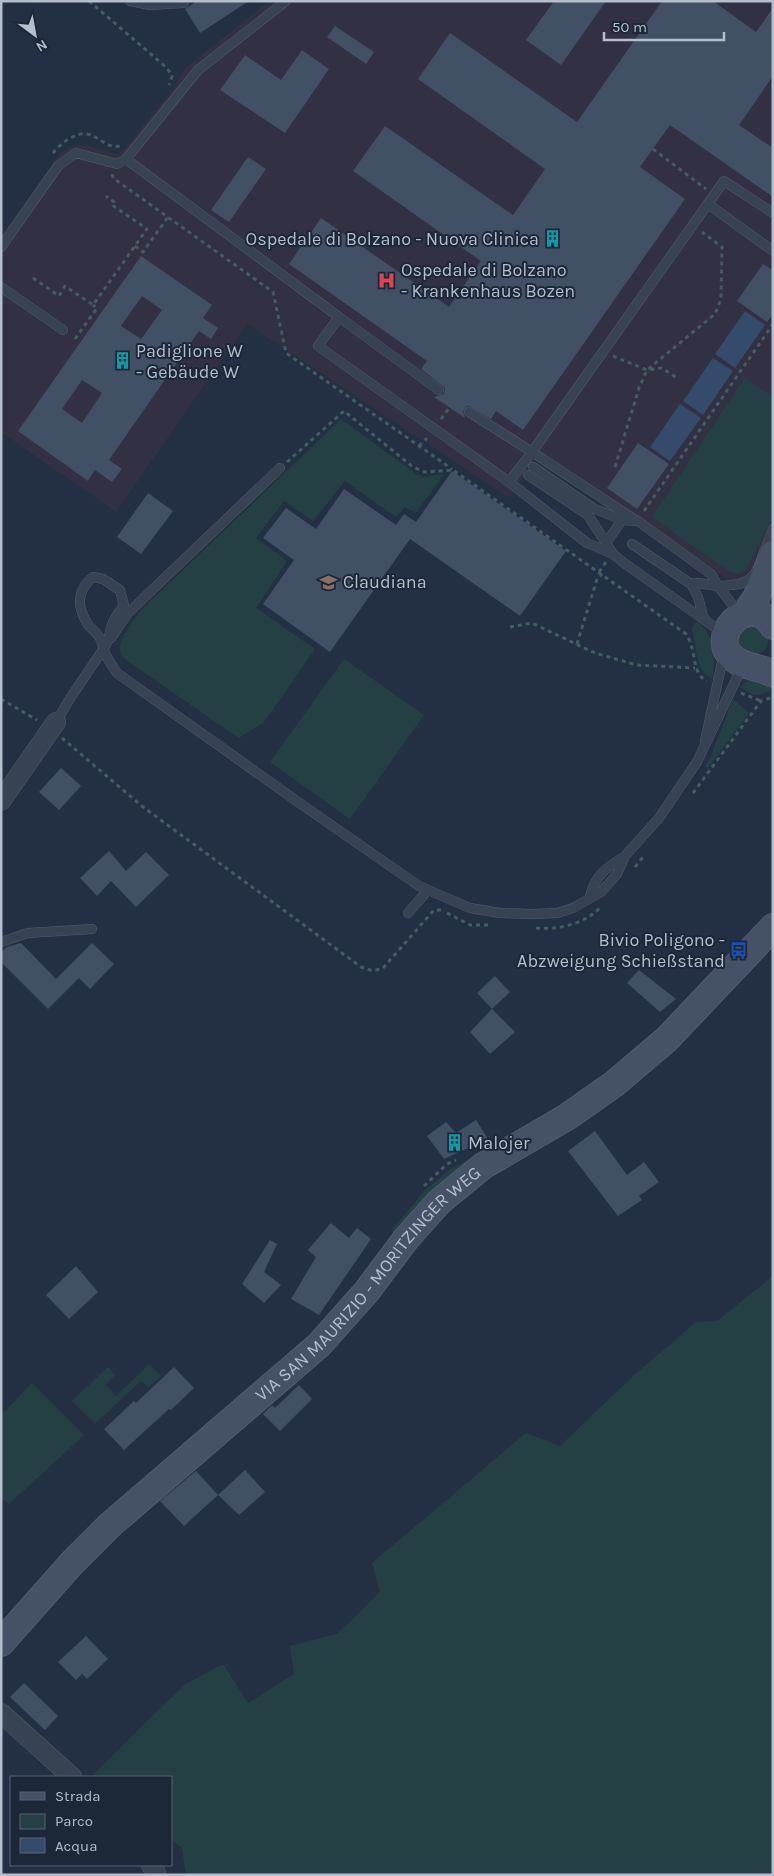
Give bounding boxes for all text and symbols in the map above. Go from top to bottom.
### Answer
north arrow [10,10,60,60]
scale bar [604,10,724,42]
text: 50 m [612,18,647,36]
text: N [33,36,50,55]
place label: Ospedale di Bolzano - Nuova Clinica [246,228,539,250]
building icon: Ospedale di Bolzano - Nuova Clinica [543,229,563,249]
place label: Ospedale di Bolzano - Krankenhaus Bozen [401,259,575,302]
hospital icon: Ospedale di Bolzano - Krankenhaus Bozen [377,270,397,290]
place label: Padiglione W - Gebäude W [136,340,243,383]
building icon: Padiglione W - Gebäude W [112,351,132,371]
place label: Claudiana [343,571,427,593]
school or university icon: Claudiana [319,572,339,592]
place label: Bivio Poligono - Abzweigung Schießstand [517,929,725,972]
bus stop icon: Bivio Poligono - Abzweigung Schießstand [729,940,749,960]
place label: Malojer [468,1132,530,1154]
building icon: Malojer [444,1133,464,1153]
street label: VIA SAN MAURIZIO - MORITZINGER WEG [251,1161,485,1406]
legend [10,1776,172,1866]
text: Strada [55,1787,101,1805]
text: Parco [55,1812,93,1830]
text: Acqua [55,1837,97,1855]

